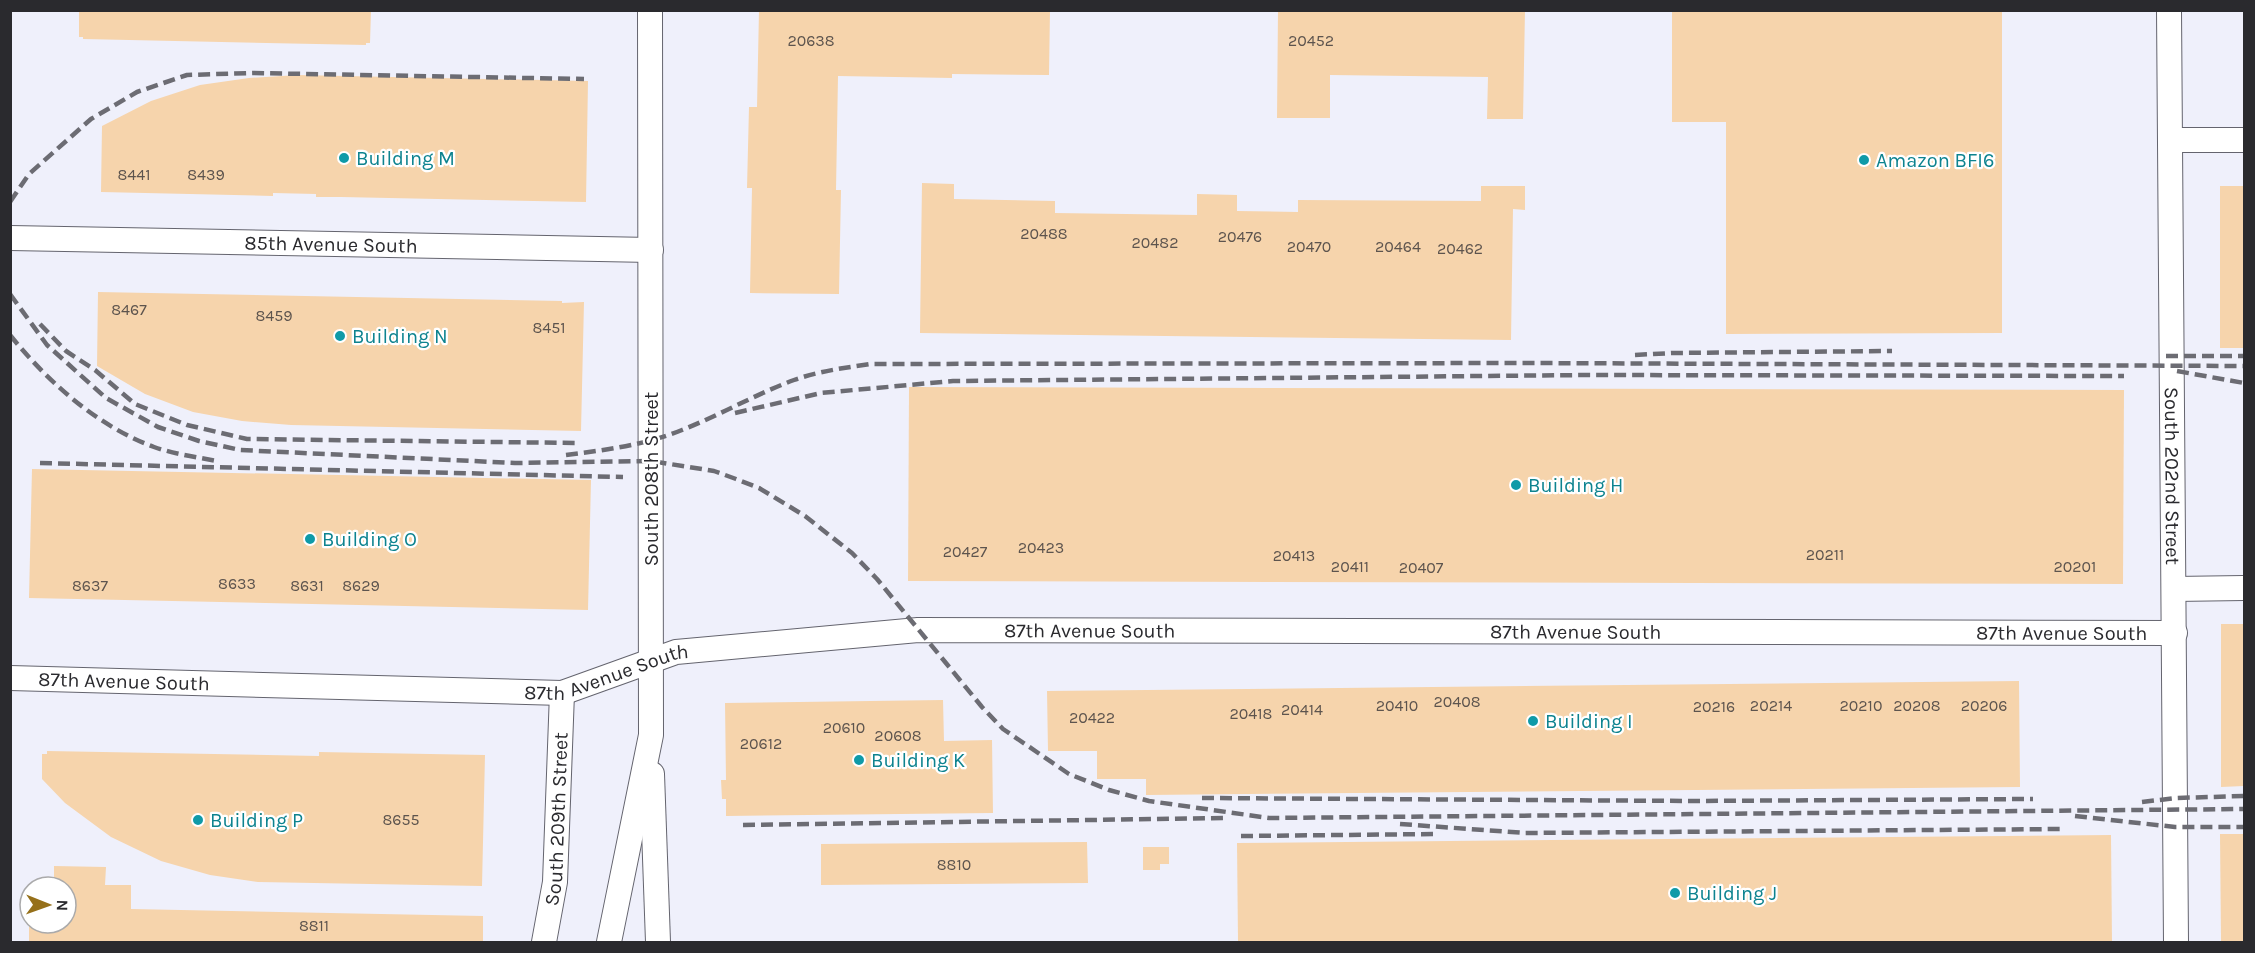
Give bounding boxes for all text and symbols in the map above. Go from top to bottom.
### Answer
house number: 20638 [787,31,835,50]
house number: 20452 [1288,31,1334,50]
place label: Building M [356,147,455,170]
place label: Amazon BFI6 [1876,149,1994,172]
marker: Building M [337,151,351,165]
marker: Amazon BFI6 [1857,153,1871,167]
house number: 8441 [118,165,151,184]
house number: 8439 [187,165,225,184]
house number: 20488 [1020,224,1068,243]
house number: 20476 [1218,227,1262,246]
street label: 85th Avenue South [244,231,418,257]
house number: 20482 [1132,233,1178,252]
house number: 20470 [1287,237,1331,256]
house number: 20464 [1375,237,1421,256]
house number: 20462 [1437,239,1483,258]
house number: 8467 [111,300,147,319]
house number: 8459 [255,306,293,325]
house number: 8451 [532,318,566,337]
place label: Building N [352,325,448,348]
marker: Building N [333,329,347,343]
street label: South 202nd Street [2160,387,2185,566]
street label: South 208th Street [640,391,663,566]
place label: Building H [1528,474,1623,497]
marker: Building H [1509,478,1523,492]
place label: Building O [322,528,417,551]
marker: Building O [303,532,317,546]
house number: 20423 [1018,538,1064,557]
house number: 20427 [943,542,988,561]
house number: 20211 [1806,545,1844,564]
house number: 20413 [1273,546,1315,565]
house number: 20411 [1331,557,1369,576]
house number: 20201 [2054,557,2096,576]
house number: 20407 [1399,558,1444,577]
house number: 8633 [218,574,256,593]
house number: 8637 [72,576,108,595]
house number: 8631 [290,576,324,595]
house number: 8629 [342,576,380,595]
street label: 87th Avenue South [1004,619,1175,642]
street label: 87th Avenue South [1490,620,1661,643]
street label: 87th Avenue South [1976,621,2147,644]
street label: 87th Avenue South [524,639,689,705]
street label: 87th Avenue South [38,667,210,695]
house number: 20408 [1433,692,1481,711]
house number: 20410 [1376,696,1418,715]
house number: 20214 [1750,696,1792,715]
house number: 20210 [1840,696,1882,715]
house number: 20208 [1893,696,1941,715]
house number: 20206 [1961,696,2007,715]
house number: 20216 [1693,697,1735,716]
house number: 20414 [1281,700,1323,719]
house number: 20418 [1230,704,1272,723]
house number: 20422 [1069,708,1115,727]
place label: Building I [1545,710,1633,733]
marker: Building I [1526,714,1540,728]
house number: 20610 [823,718,865,737]
house number: 20608 [874,726,922,745]
street label: South 209th Street [539,731,572,908]
house number: 20612 [740,734,782,753]
place label: Building K [871,749,965,772]
marker: Building K [852,753,866,767]
place label: Building P [210,809,303,832]
house number: 8655 [382,810,420,829]
marker: Building P [191,813,205,827]
house number: 8810 [937,855,971,874]
north arrow [18,875,78,935]
place label: Building J [1687,882,1777,905]
marker: Building J [1668,886,1682,900]
text: N [53,899,72,911]
house number: 8811 [299,916,329,935]

